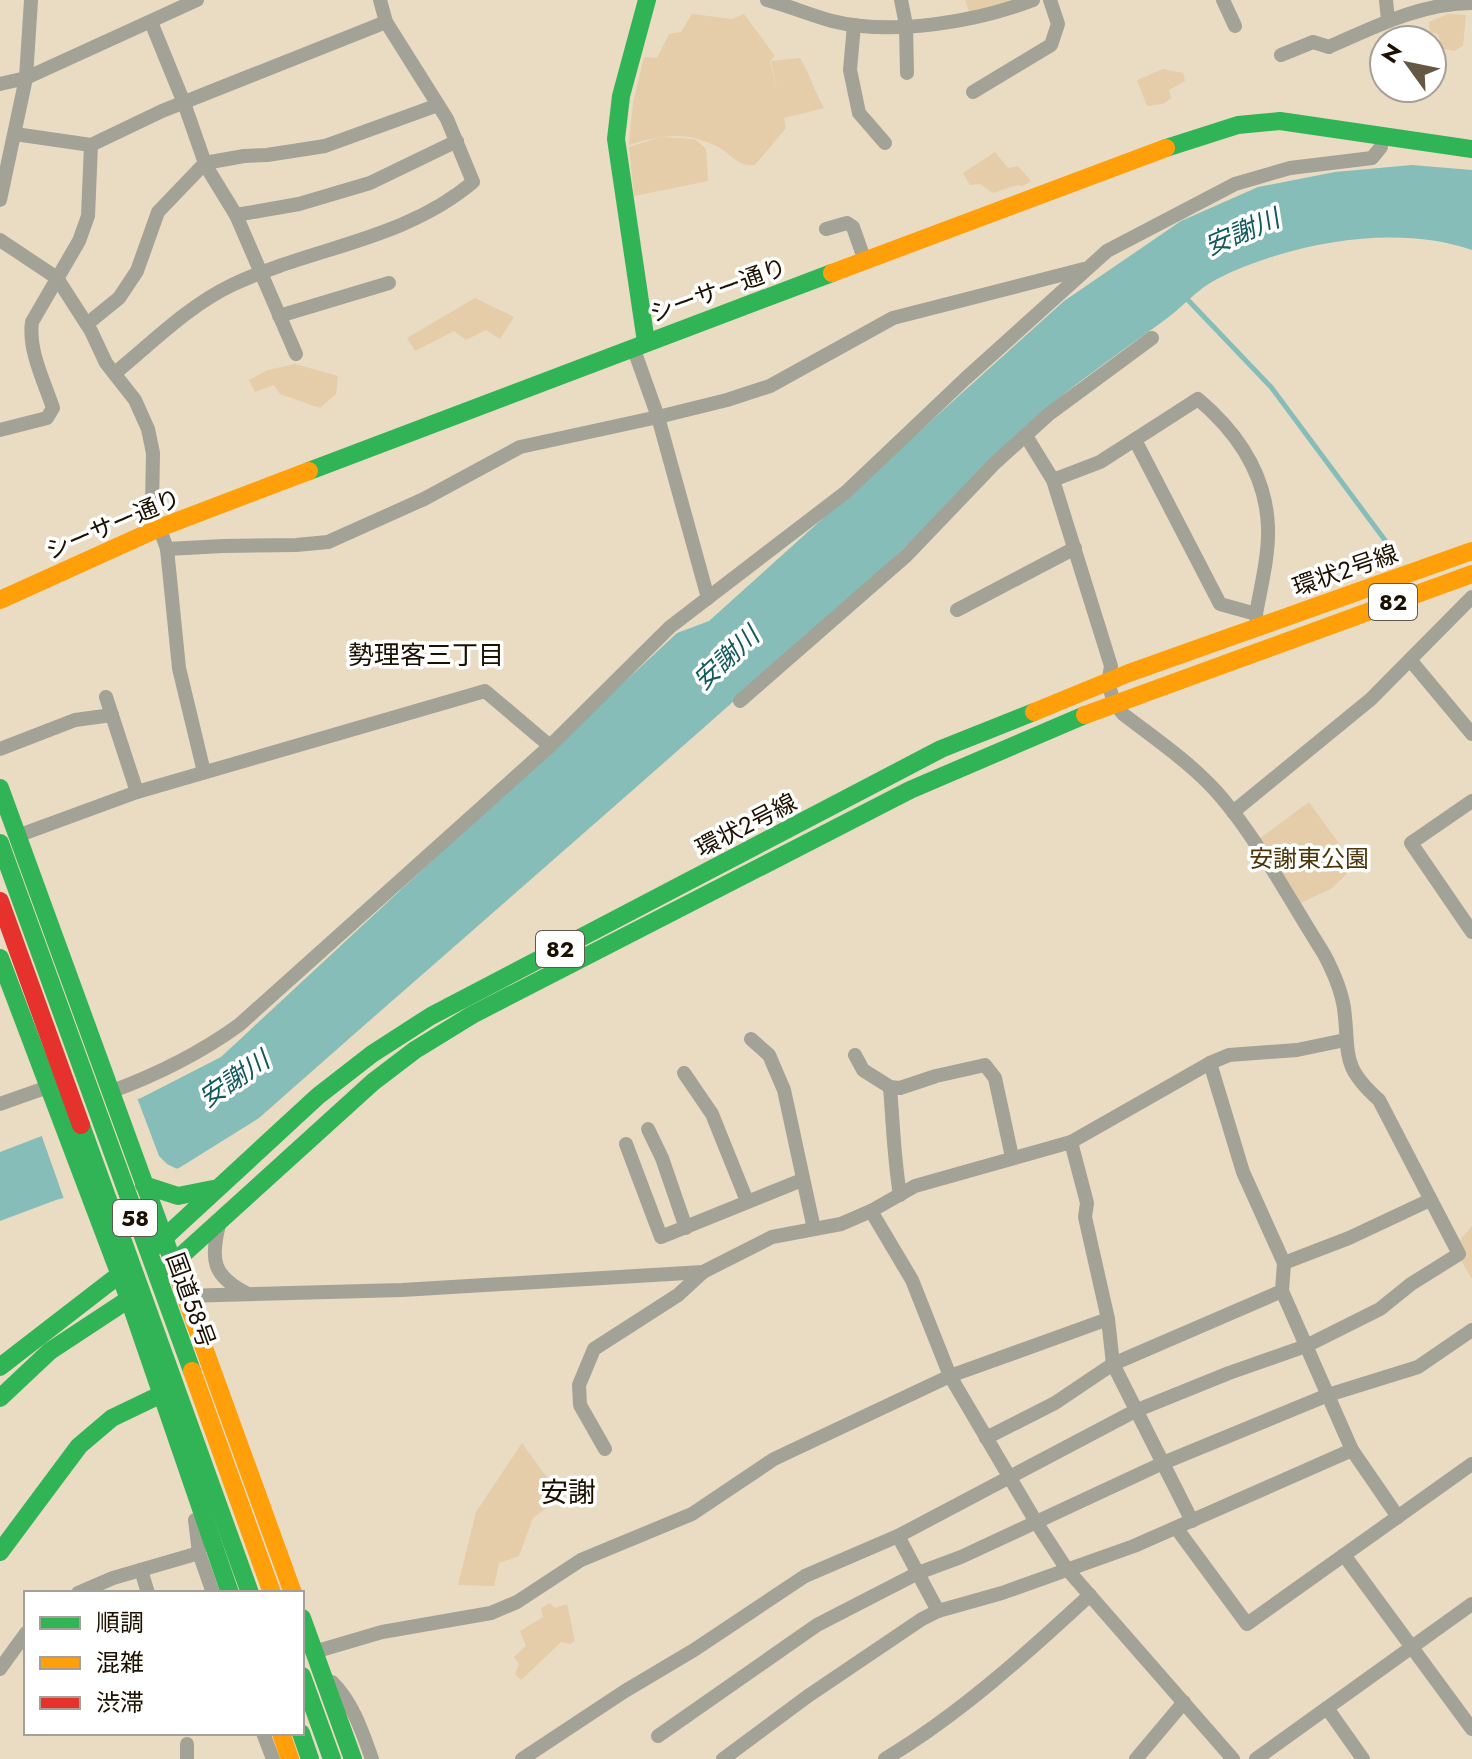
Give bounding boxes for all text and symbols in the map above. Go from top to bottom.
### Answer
north arrow [1368,24,1448,104]
text: N [1373,37,1409,69]
water label: 安謝川 [1199,198,1288,265]
street label: シーサー通り [645,249,791,331]
street label: シーサー通り [40,480,186,568]
street label: 環状2号線 [1287,536,1403,604]
road number: 82 [1369,584,1417,620]
water label: 安謝川 [685,615,770,698]
district label: 勢理客三丁目 [348,636,504,674]
street label: 環状2号線 [689,785,803,865]
park label: 安謝東公園 [1249,841,1369,876]
road number: 82 [536,931,584,967]
water label: 安謝川 [191,1040,279,1117]
road number: 58 [113,1200,157,1236]
street label: 国道58号 [158,1248,224,1352]
district label: 安謝 [540,1472,596,1513]
legend [24,1591,304,1735]
text: 順調 [96,1605,144,1640]
text: 混雑 [96,1645,144,1680]
text: 渋滞 [96,1685,144,1720]

